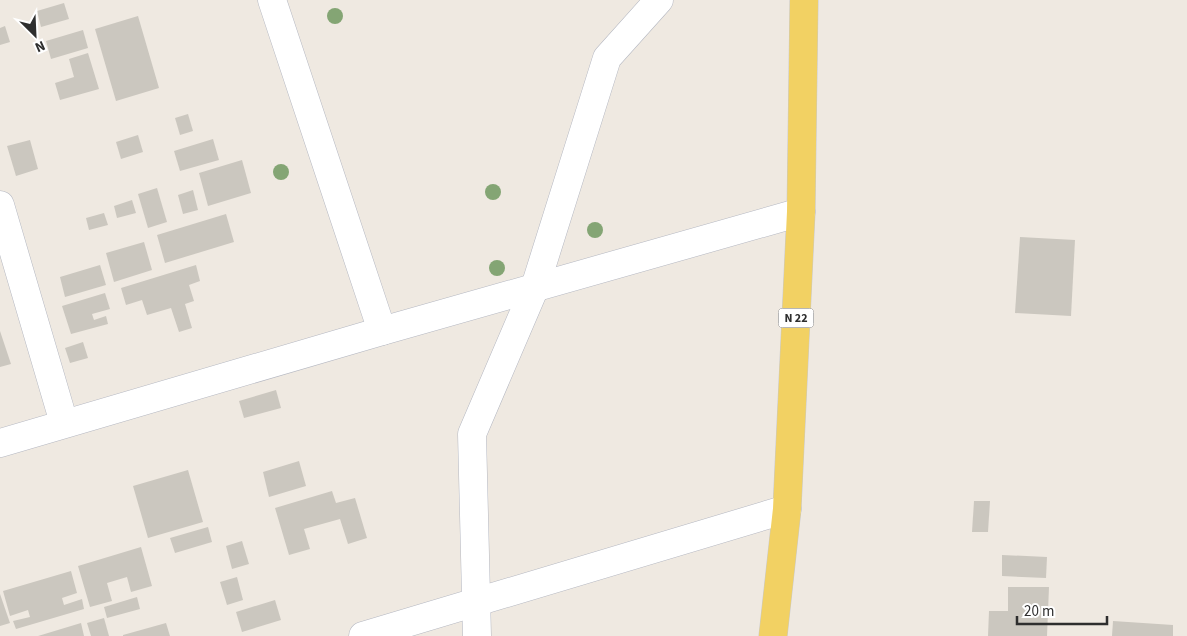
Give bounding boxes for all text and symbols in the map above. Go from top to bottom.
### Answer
north arrow [10,10,60,60]
text: N [32,35,48,57]
road number: N 22 [778,308,814,328]
scale bar [1017,594,1107,626]
text: 20 m [1024,601,1054,622]

